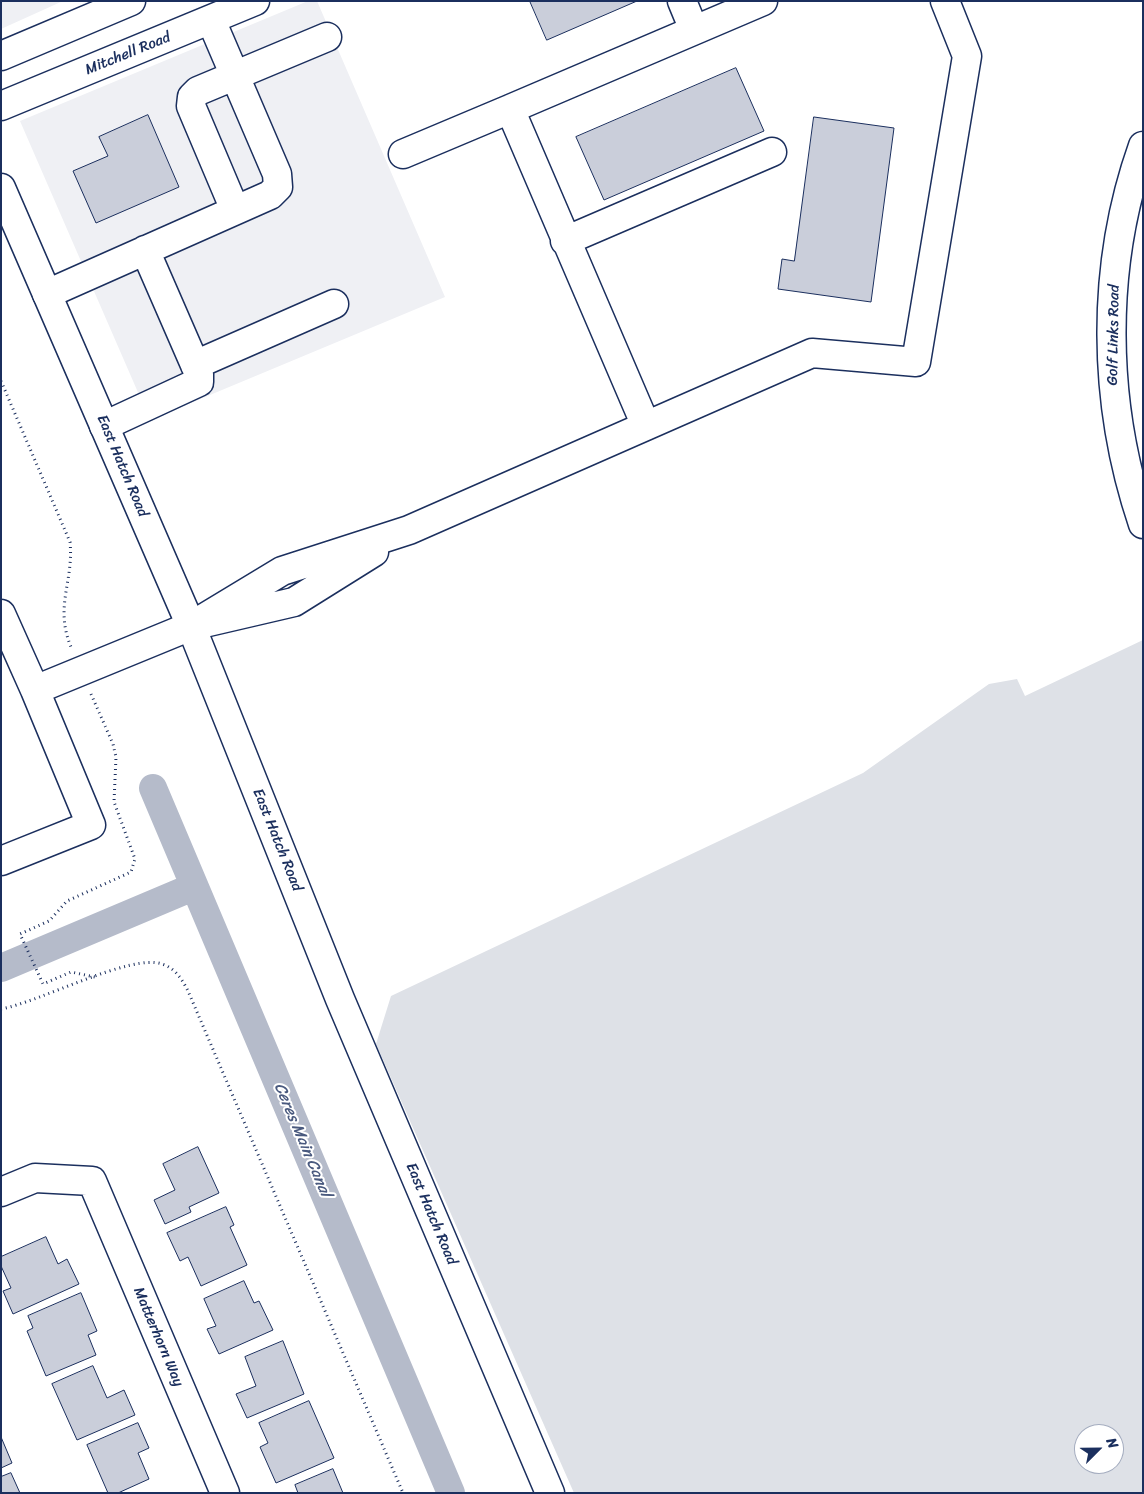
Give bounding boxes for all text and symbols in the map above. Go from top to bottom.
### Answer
street label: Mitchell Road [83,29,173,79]
street label: Golf Links Road [1104,284,1124,386]
street label: East Hatch Road [92,412,152,520]
street label: East Hatch Road [248,786,306,894]
water label: Ceres Main Canal [269,1080,335,1200]
street label: East Hatch Road [401,1160,461,1268]
street label: Matterhorn Way [129,1285,187,1389]
north arrow [1074,1424,1124,1474]
text: N [1099,1434,1126,1453]

